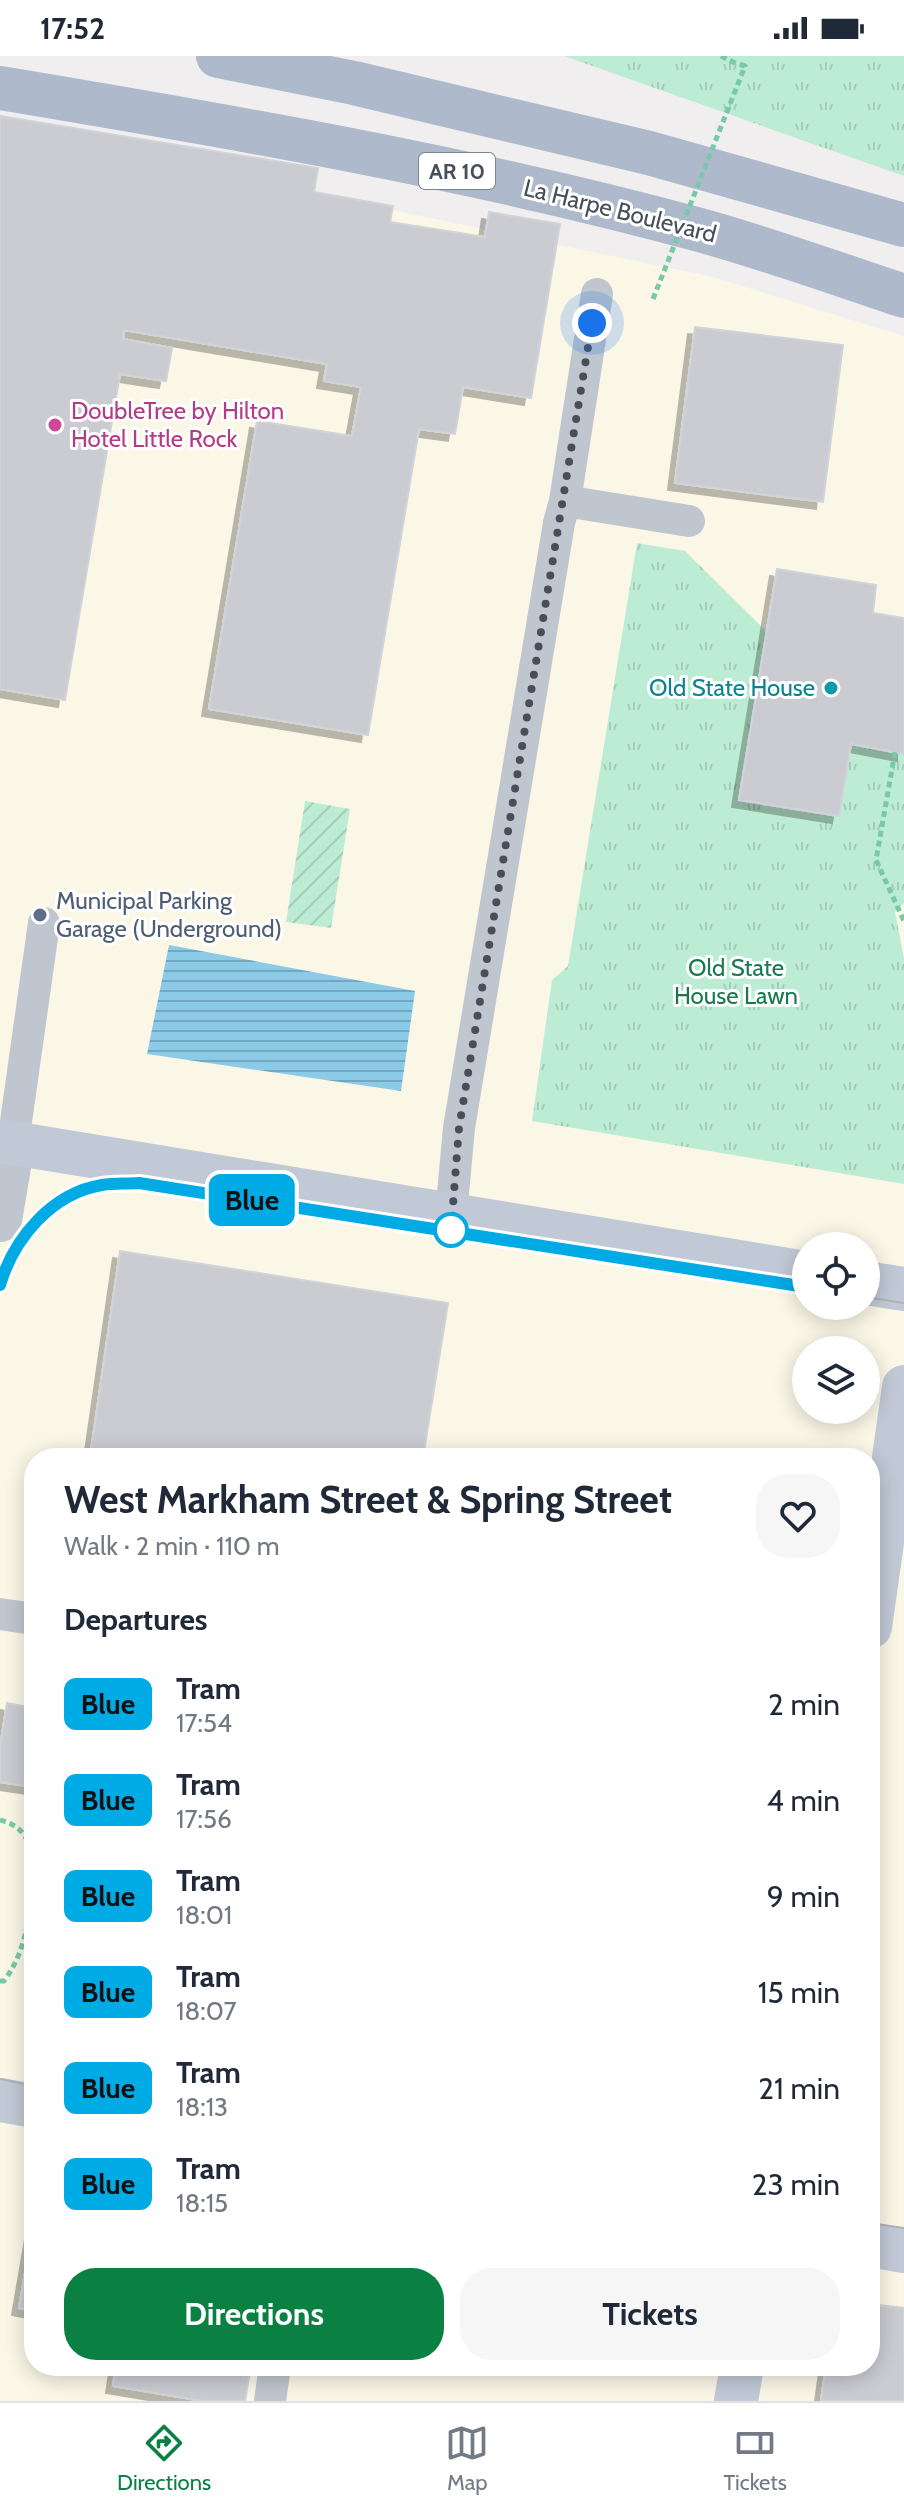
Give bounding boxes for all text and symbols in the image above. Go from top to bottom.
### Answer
text: 17:52 [40,10,105,47]
road number: AR 10 [419,153,495,189]
street label: La Harpe Boulevard [521,173,719,248]
your location [572,303,612,343]
place label: DoubleTree by Hilton Hotel Little Rock [71,396,284,453]
marker: DoubleTree by Hilton Hotel Little Rock [46,416,64,434]
place label: Old State House [649,673,815,702]
marker: Old State House [822,679,840,697]
place label: Municipal Parking Garage (Underground) [56,886,282,943]
marker: Municipal Parking Garage (Underground) [31,906,49,924]
park label: Old State House Lawn [674,953,798,1010]
line badge: Blue [196,1174,308,1226]
text: Blue [225,1183,279,1217]
unlabelled marker [434,1213,468,1247]
map controls [792,1232,880,1424]
button: locate [792,1232,880,1320]
button: layers [792,1336,880,1424]
button: heart [756,1474,840,1558]
text: West Markham Street & Spring Street [64,1476,672,1523]
text: Walk · 2 min · 110 m [64,1530,280,1562]
text: Departures [64,1601,208,1638]
text: Tram [176,1670,241,1707]
text: 2 min [768,1686,840,1723]
text: Blue [81,1687,135,1721]
text: 17:54 [176,1707,232,1739]
text: Tram [176,1766,241,1803]
text: 4 min [766,1782,840,1819]
text: Blue [81,1783,135,1817]
text: 17:56 [176,1803,232,1835]
text: Tram [176,1862,241,1899]
text: 9 min [767,1878,840,1915]
text: Blue [81,1879,135,1913]
text: 18:01 [176,1899,232,1931]
text: Tram [176,1958,241,1995]
text: 15 min [758,1974,840,2011]
text: Blue [81,1975,135,2009]
text: 18:07 [176,1995,237,2027]
text: Tram [176,2054,241,2091]
text: 21 min [758,2070,840,2107]
text: Blue [81,2071,135,2105]
text: 18:13 [176,2091,228,2123]
text: Tram [176,2150,241,2187]
text: 23 min [752,2166,840,2203]
text: Blue [81,2167,135,2201]
text: 18:15 [176,2187,228,2219]
button: Directions [64,2268,444,2360]
button: Tickets [460,2268,840,2360]
tab: Directions [117,2421,211,2496]
tab: Map [445,2421,489,2496]
tab: Tickets [724,2421,787,2496]

